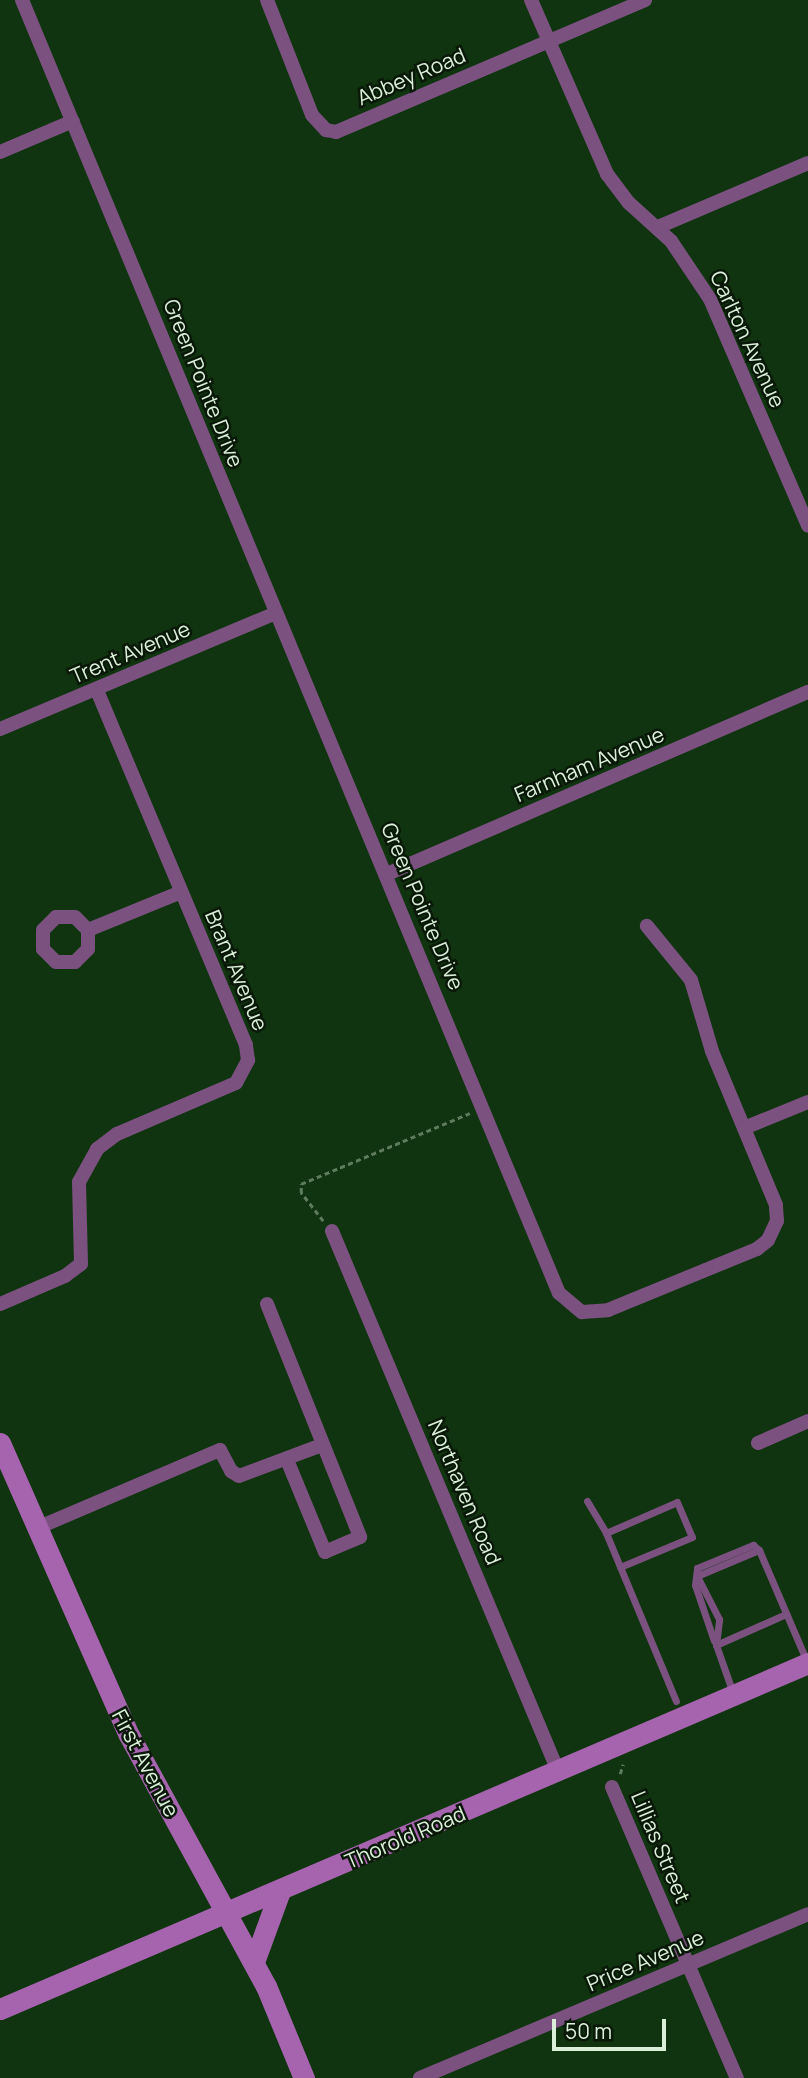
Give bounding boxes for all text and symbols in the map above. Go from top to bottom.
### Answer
street label: Abbey Road [353,42,469,110]
street label: Carlton Avenue [705,267,791,411]
street label: Green Pointe Drive [159,295,249,471]
street label: Trent Avenue [66,615,194,689]
street label: Farnham Avenue [510,721,668,807]
street label: Green Pointe Drive [376,819,470,993]
street label: Brant Avenue [200,906,274,1034]
street label: Northaven Road [423,1416,507,1568]
street label: First Avenue [107,1705,185,1821]
street label: Lillias Street [626,1787,696,1907]
street label: Thorold Road [341,1800,469,1874]
street label: Price Avenue [583,1924,707,1996]
scale bar [556,2004,670,2048]
text: 50 m [565,2017,612,2045]

